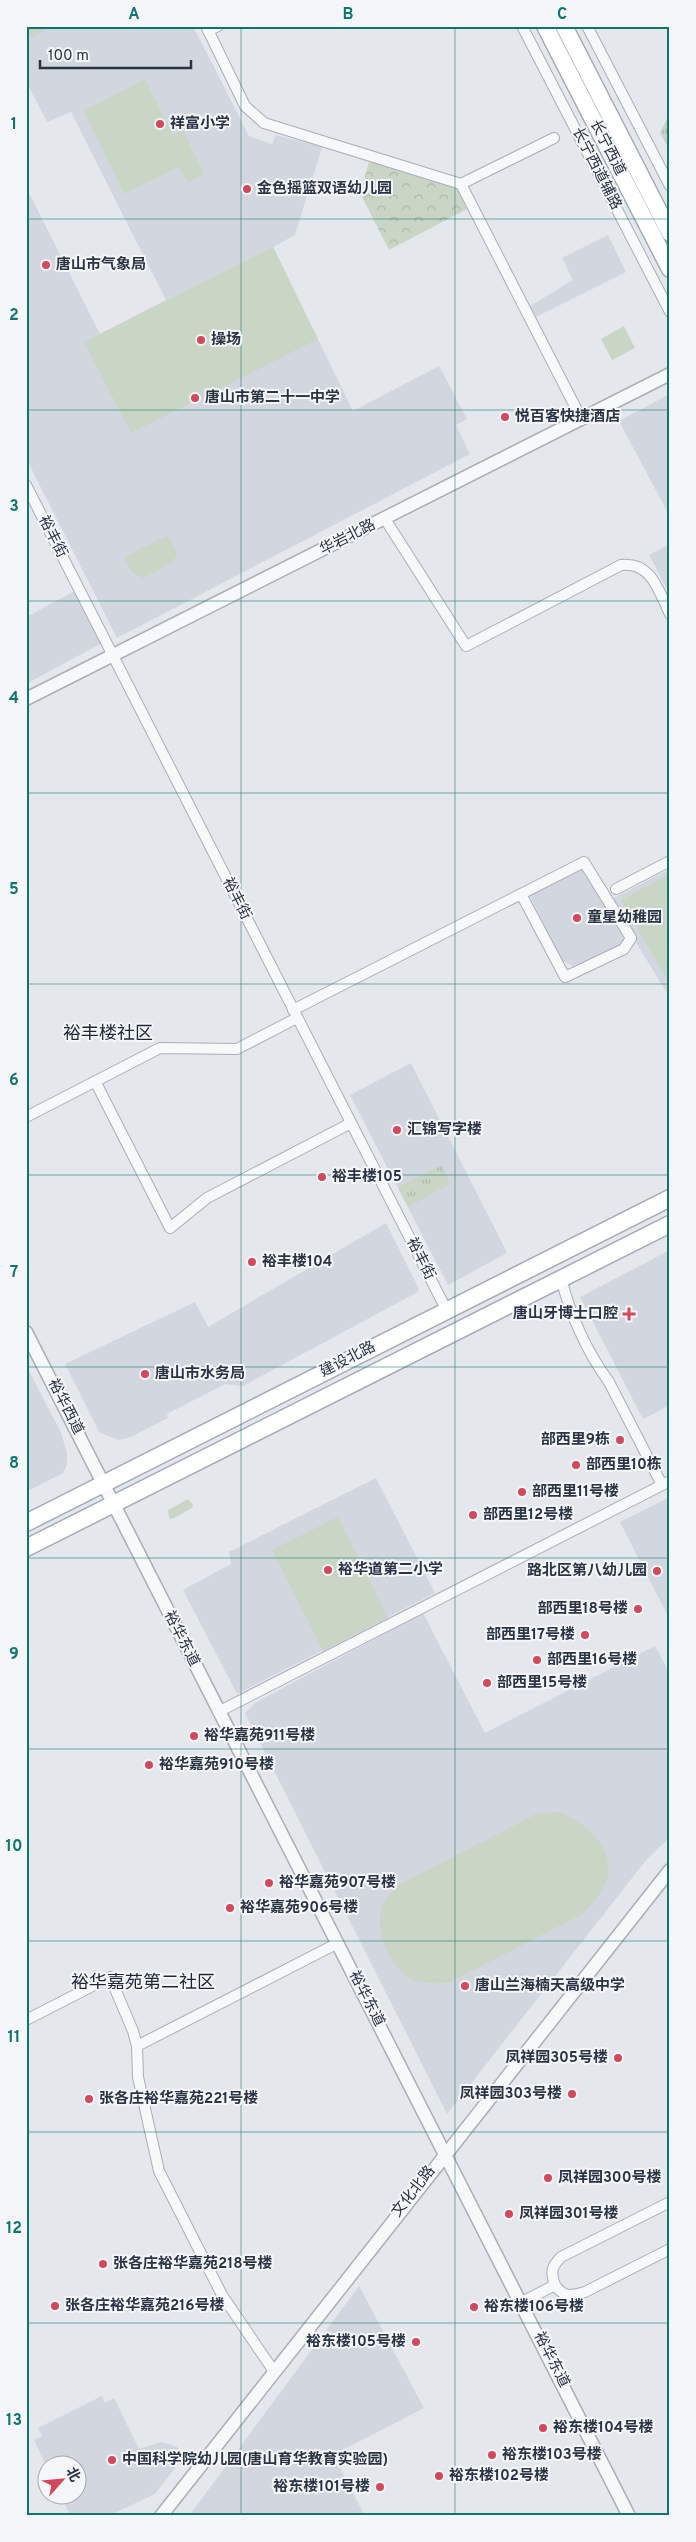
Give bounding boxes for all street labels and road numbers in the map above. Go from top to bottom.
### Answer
street label: 长宁西道 [585,117,629,179]
street label: 长宁西道辅路 [567,125,625,213]
street label: 裕丰街 [33,513,71,561]
street label: 华岩北路 [316,515,379,560]
street label: 裕丰街 [217,875,255,923]
street label: 裕丰街 [401,1235,439,1283]
street label: 建设北路 [316,1337,379,1382]
street label: 裕华西道 [43,1375,88,1438]
street label: 裕华东道 [159,1607,204,1670]
street label: 裕华东道 [344,1967,389,2030]
street label: 文化北路 [387,2162,440,2221]
street label: 裕华东道 [529,2328,574,2391]

